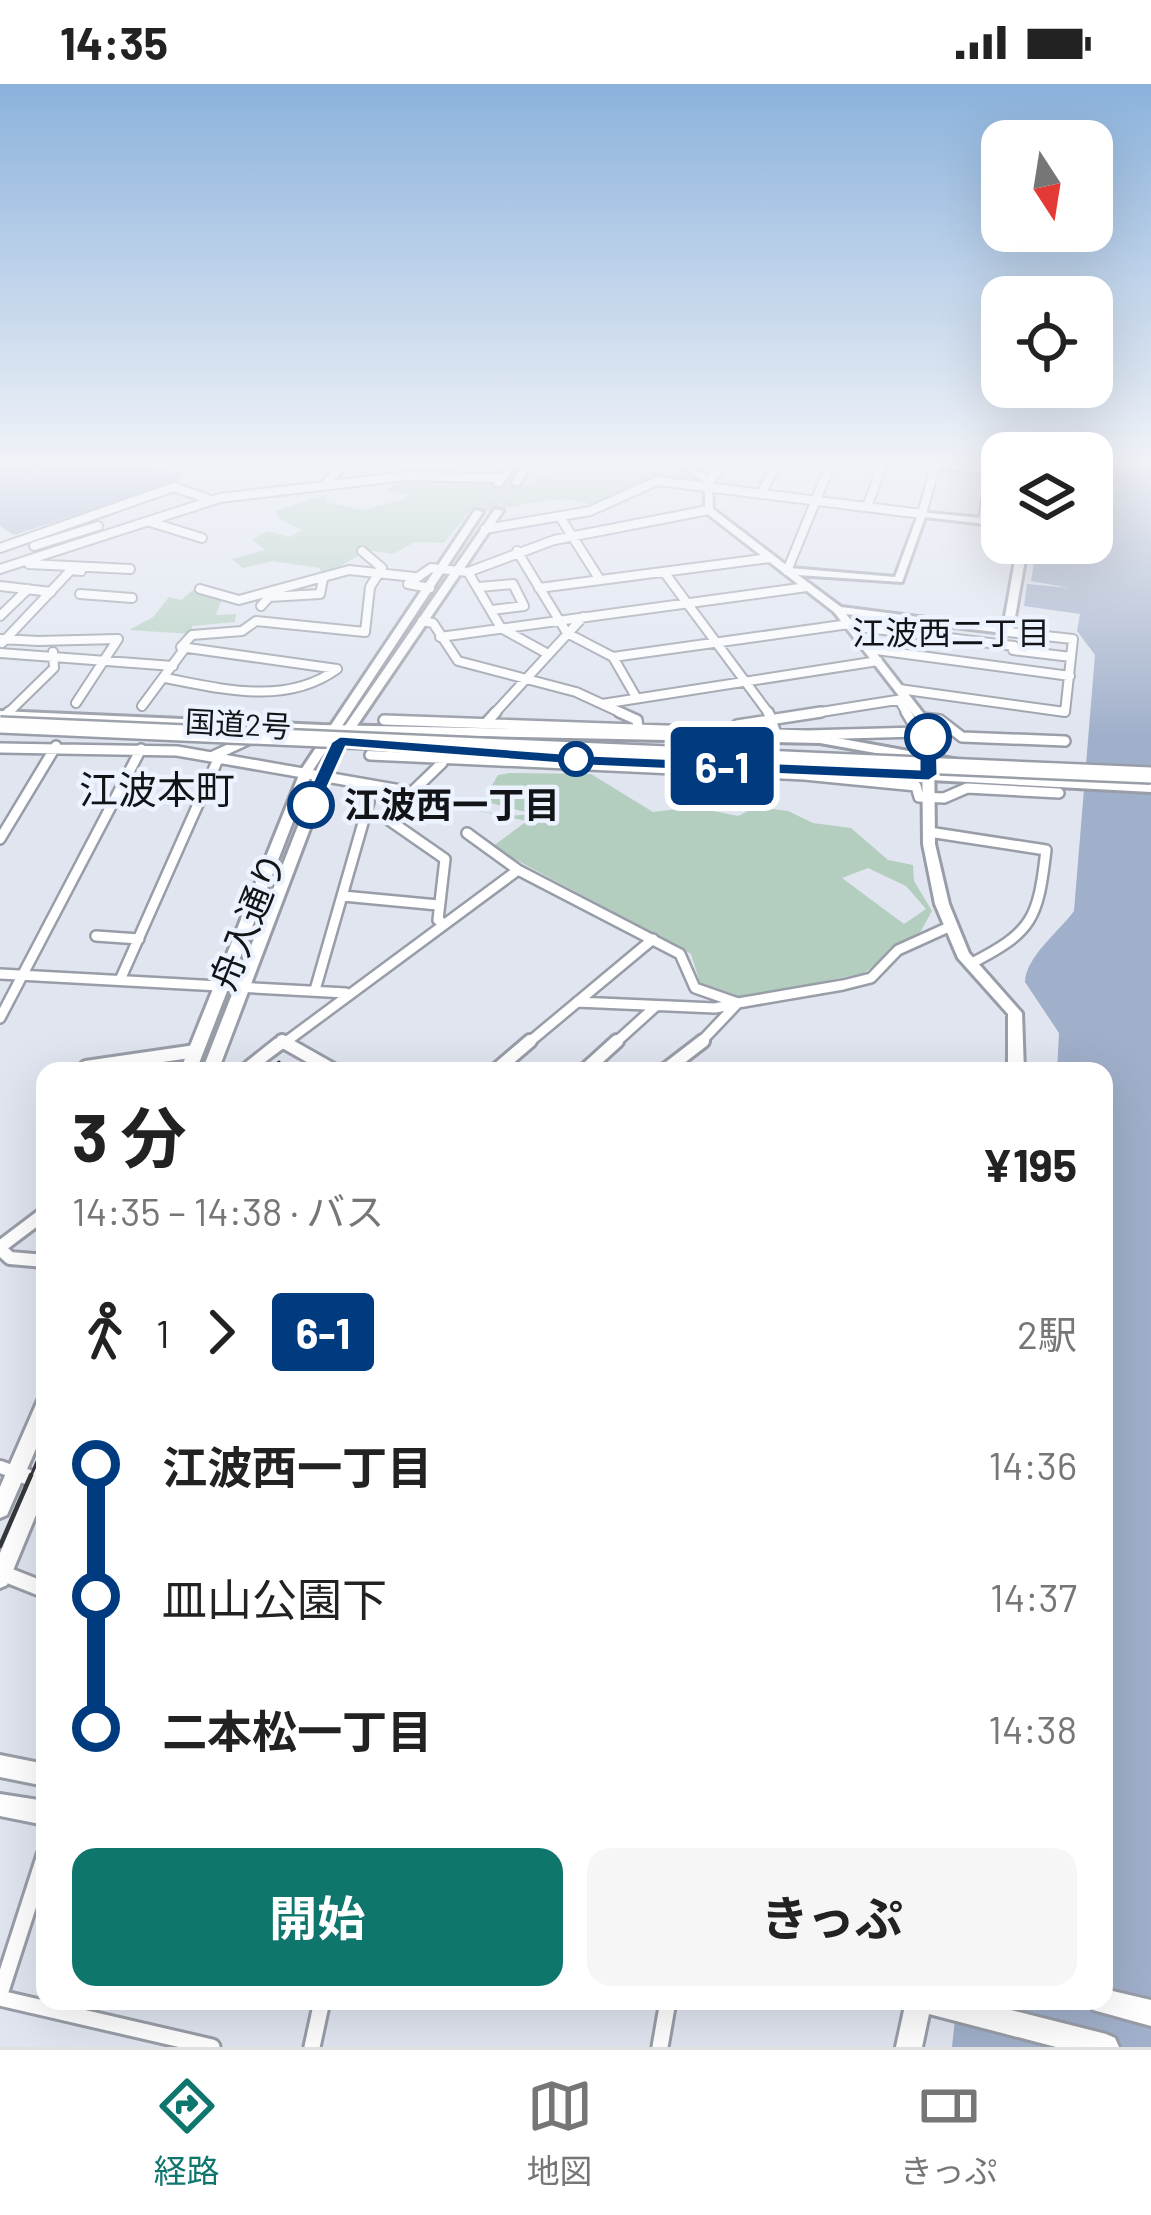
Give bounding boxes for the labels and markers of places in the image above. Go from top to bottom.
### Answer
unlabelled marker [906,715,950,759]
unlabelled marker [560,743,592,775]
place label: 江波西一丁目 [344,782,560,825]
marker: 江波西一丁目 [289,783,333,827]

